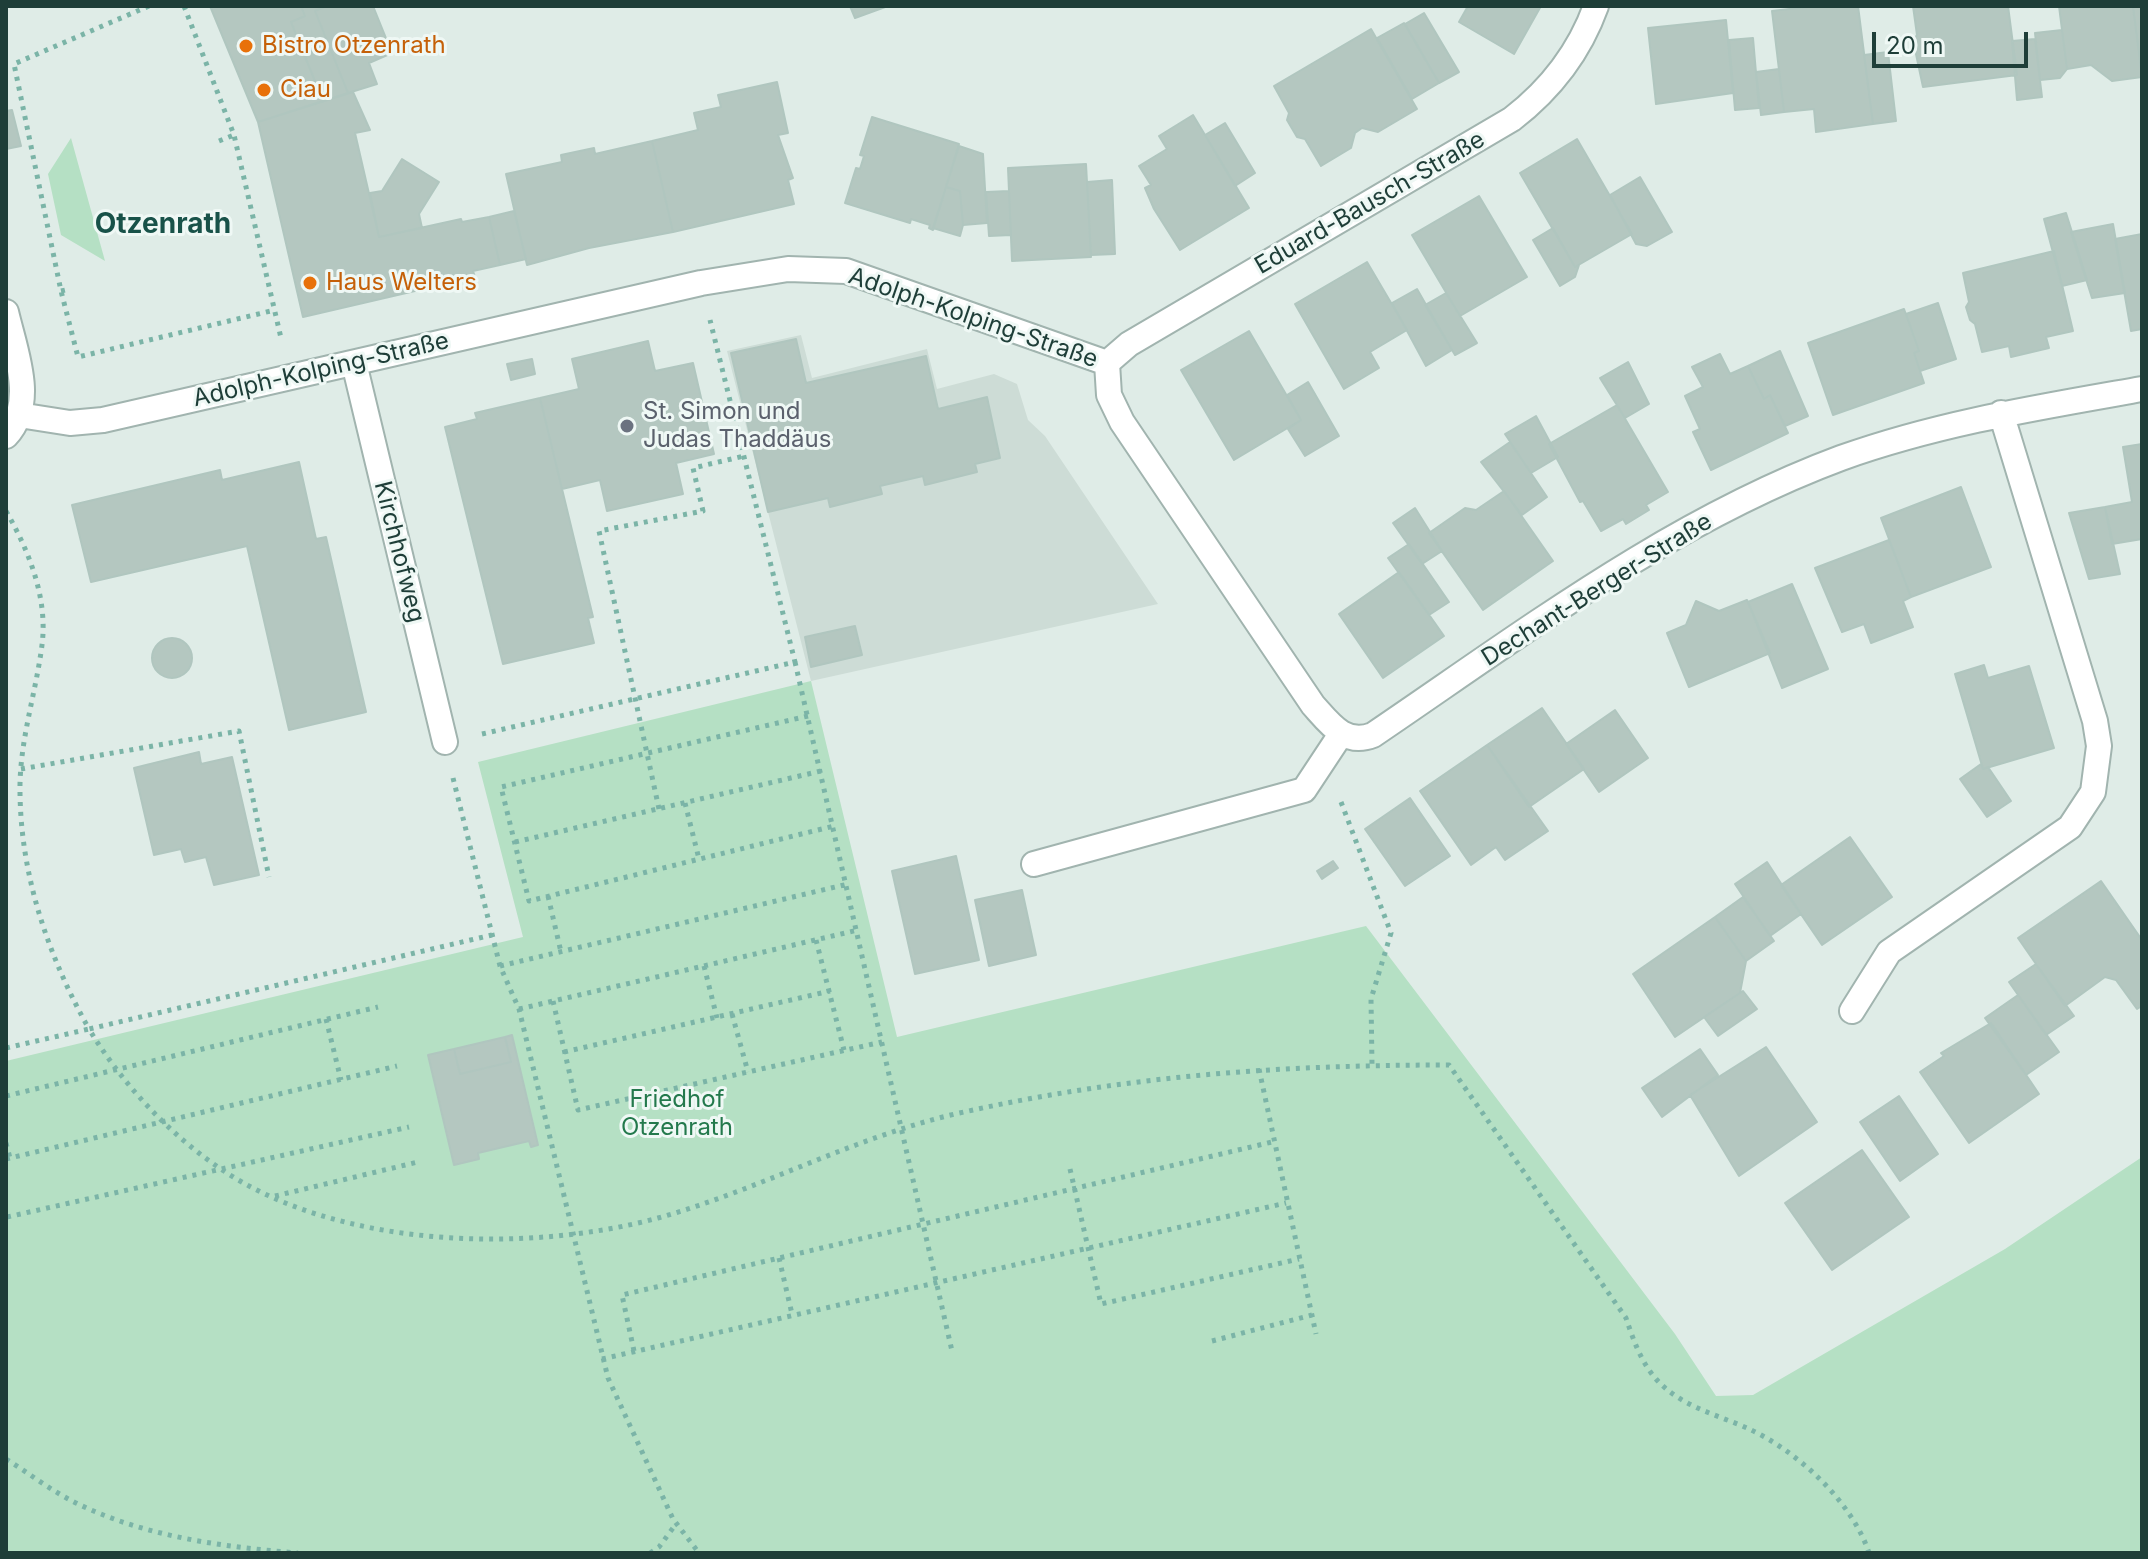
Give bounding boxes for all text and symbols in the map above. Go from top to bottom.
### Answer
scale bar [1876,16,2032,66]
text: 20 m [1886,31,1944,60]
place label: Bistro Otzenrath [262,32,446,60]
marker: Bistro Otzenrath [237,37,255,55]
place label: Ciau [280,76,331,104]
marker: Ciau [255,81,273,99]
street label: Eduard-Bausch-Straße [1250,125,1490,281]
district label: Otzenrath [95,208,231,242]
street label: Adolph-Kolping-Straße [845,262,1101,374]
place label: Haus Welters [326,269,477,297]
marker: Haus Welters [301,274,319,292]
street label: Adolph-Kolping-Straße [190,327,452,413]
place label: St. Simon und Judas Thaddäus [643,398,831,454]
marker: St. Simon und Judas Thaddäus [618,417,636,435]
street label: Kirchhofweg [368,478,430,626]
street label: Dechant-Berger-Straße [1477,507,1717,673]
park label: Friedhof Otzenrath [621,1086,733,1142]

